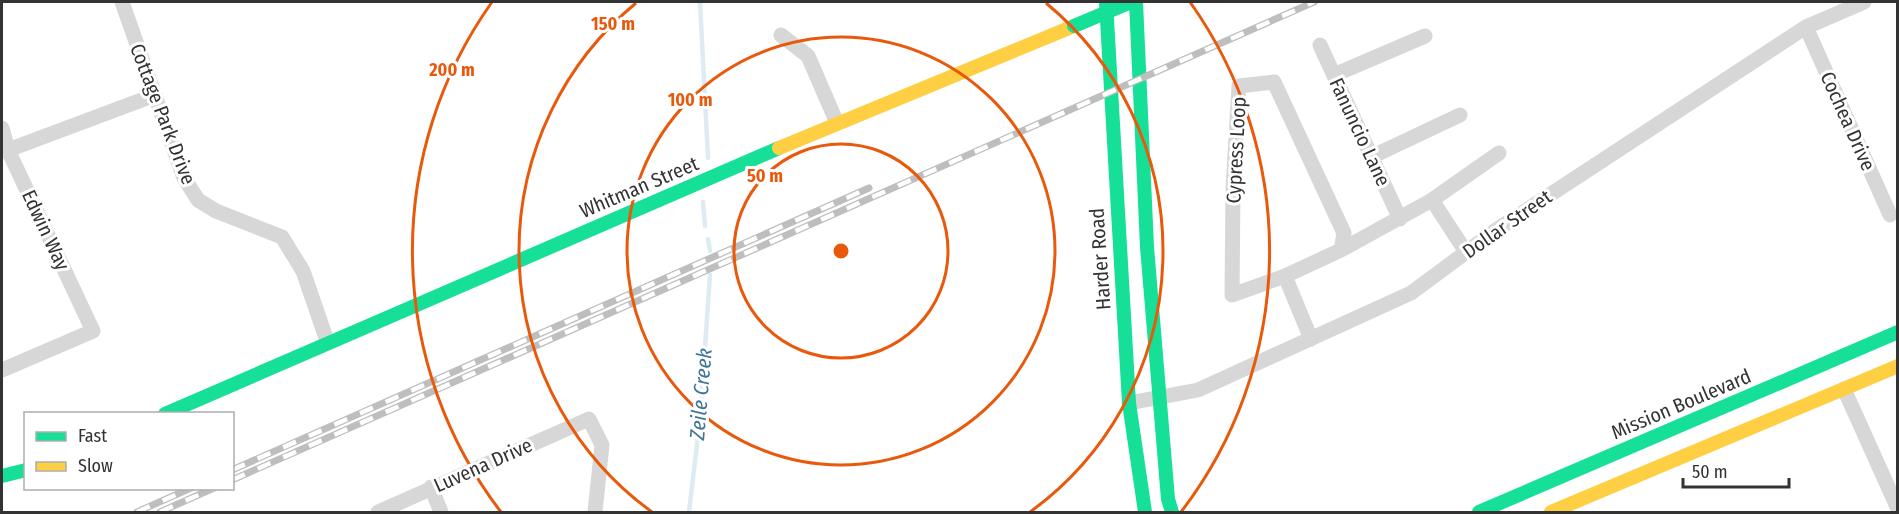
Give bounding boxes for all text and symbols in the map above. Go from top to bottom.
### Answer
text: 150 m [591,13,635,35]
street label: Cottage Park Drive [125,40,201,188]
text: 200 m [428,59,475,81]
street label: Cochea Drive [1815,68,1881,174]
street label: Fanuncio Lane [1324,74,1396,190]
text: 100 m [668,89,712,111]
street label: Cypress Loop [1221,96,1251,204]
street label: Whitman Street [576,151,702,223]
text: 50 m [747,165,783,187]
street label: Dollar Street [1458,184,1557,263]
street label: Edwin Way [17,186,75,274]
street label: Harder Road [1084,207,1116,311]
centre of rings [831,241,851,261]
water label: Zeile Creek [684,347,718,442]
street label: Mission Boulevard [1608,364,1754,444]
legend [24,412,234,490]
text: Fast [78,425,107,447]
street label: Luvena Drive [430,433,536,497]
scale bar [1683,451,1790,489]
text: Slow [78,455,113,477]
text: 50 m [1692,461,1728,483]

